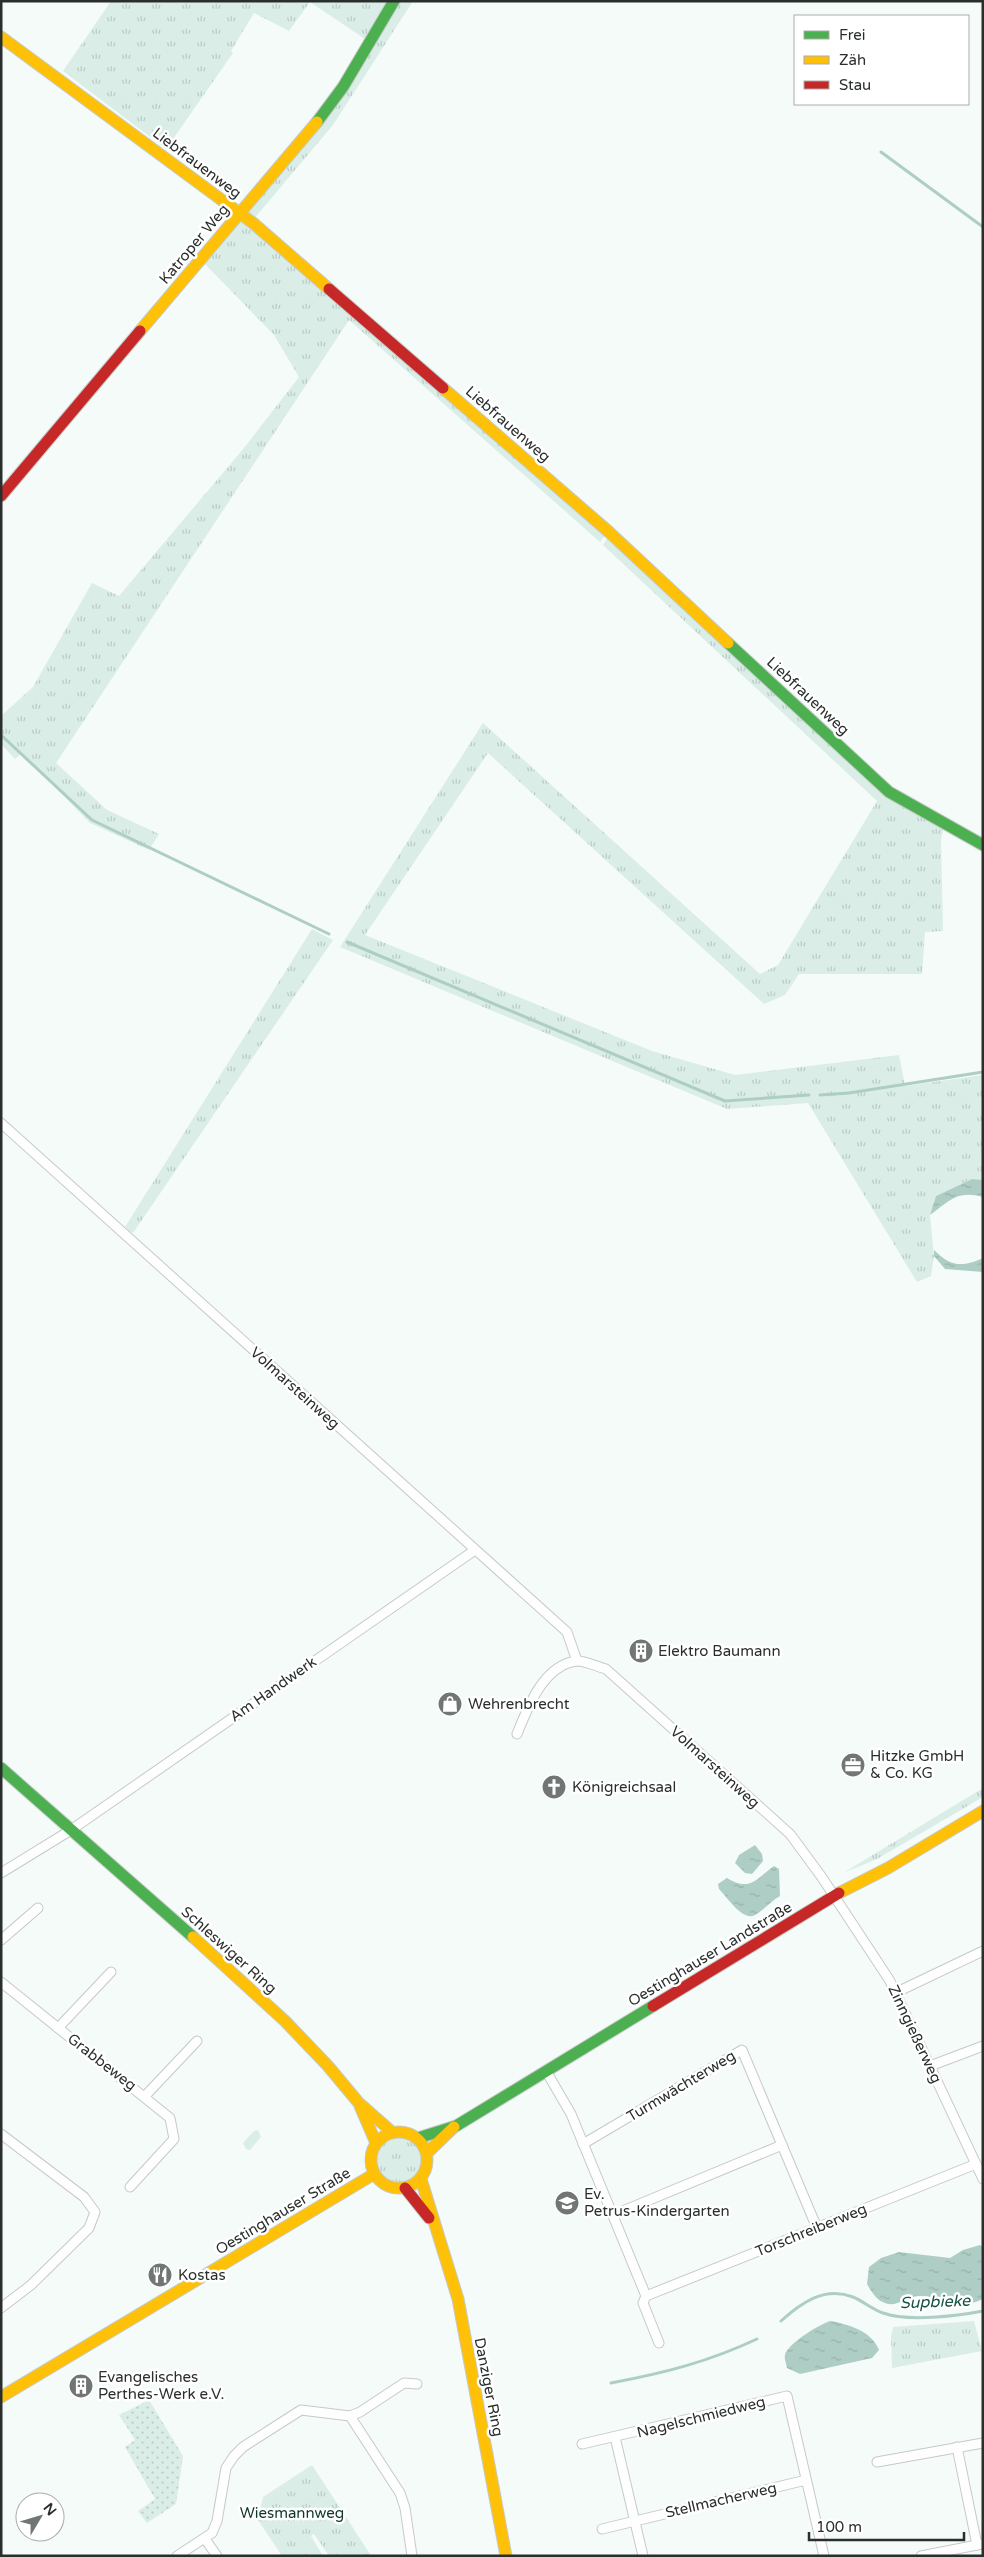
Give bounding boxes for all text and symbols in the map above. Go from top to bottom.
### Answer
legend [794,15,969,105]
text: Frei [839,26,865,44]
text: Zäh [839,51,866,69]
text: Stau [839,76,871,94]
street label: Liebfrauenweg [149,124,245,202]
street label: Katroper Weg [155,200,233,288]
street label: Liebfrauenweg [462,382,554,466]
street label: Liebfrauenweg [763,653,853,739]
street label: Volmarsteinweg [247,1343,343,1433]
building icon: Elektro Baumann [628,1638,654,1664]
place label: Elektro Baumann [658,1642,781,1660]
street label: Am Handwerk [226,1653,320,1725]
shop icon: Wehrenbrecht [437,1691,463,1717]
place label: Wehrenbrecht [468,1695,570,1713]
street label: Volmarsteinweg [667,1722,763,1812]
place label: Hitzke GmbH & Co. KG [870,1747,964,1782]
office icon: Hitzke GmbH & Co. KG [840,1752,866,1778]
church icon: Königreichsaal [541,1774,567,1800]
place label: Königreichsaal [572,1778,676,1796]
street label: Oestinghauser Landstraße [625,1898,795,2010]
street label: Schleswiger Ring [178,1903,280,1997]
street label: Zinngießerweg [884,1982,946,2086]
street label: Grabbeweg [64,2029,140,2095]
street label: Turmwächterweg [623,2046,739,2126]
street label: Oestinghauser Straße [212,2164,354,2258]
place label: Ev. Petrus-Kindergarten [584,2185,730,2220]
school or university icon: Ev. Petrus-Kindergarten [554,2190,580,2216]
street label: Torschreiberweg [753,2199,869,2261]
restaurant icon: Kostas [147,2262,173,2288]
place label: Kostas [178,2266,226,2284]
water label: Supbieke [900,2291,971,2313]
street label: Danziger Ring [471,2336,507,2438]
place label: Evangelisches Perthes-Werk e.V. [98,2368,224,2403]
building icon: Evangelisches Perthes-Werk e.V. [68,2373,94,2399]
street label: Nagelschmiedweg [635,2392,767,2442]
street label: Stellmacherweg [664,2478,778,2522]
north arrow [15,2492,65,2542]
text: N [40,2500,60,2519]
park label: Wiesmannweg [240,2504,344,2522]
scale bar [809,2510,964,2542]
text: 100 m [816,2518,862,2536]

